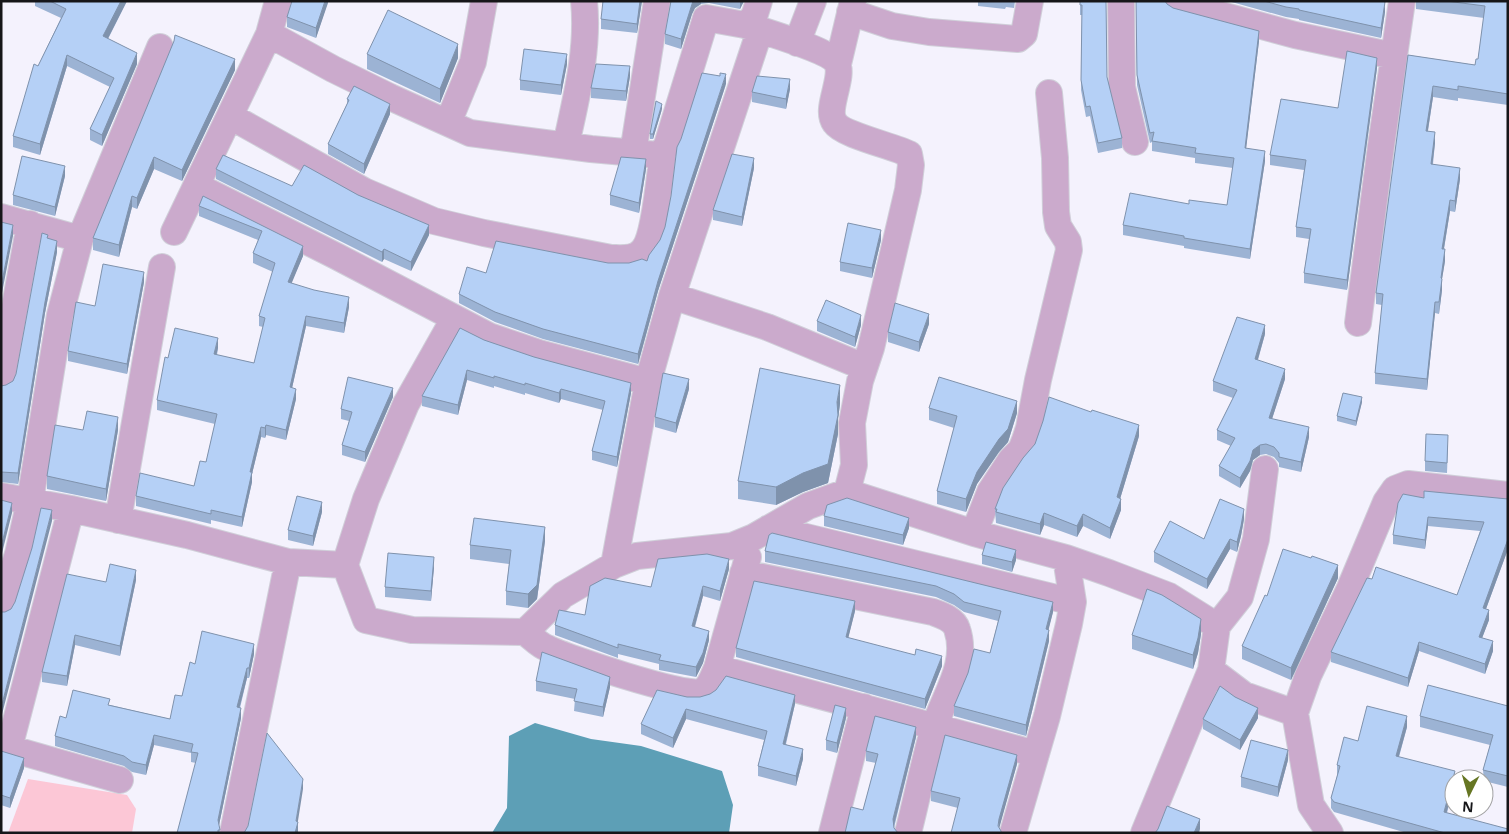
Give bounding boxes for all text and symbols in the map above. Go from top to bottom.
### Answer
north arrow [1444,769,1494,819]
text: N [1461,797,1474,817]

